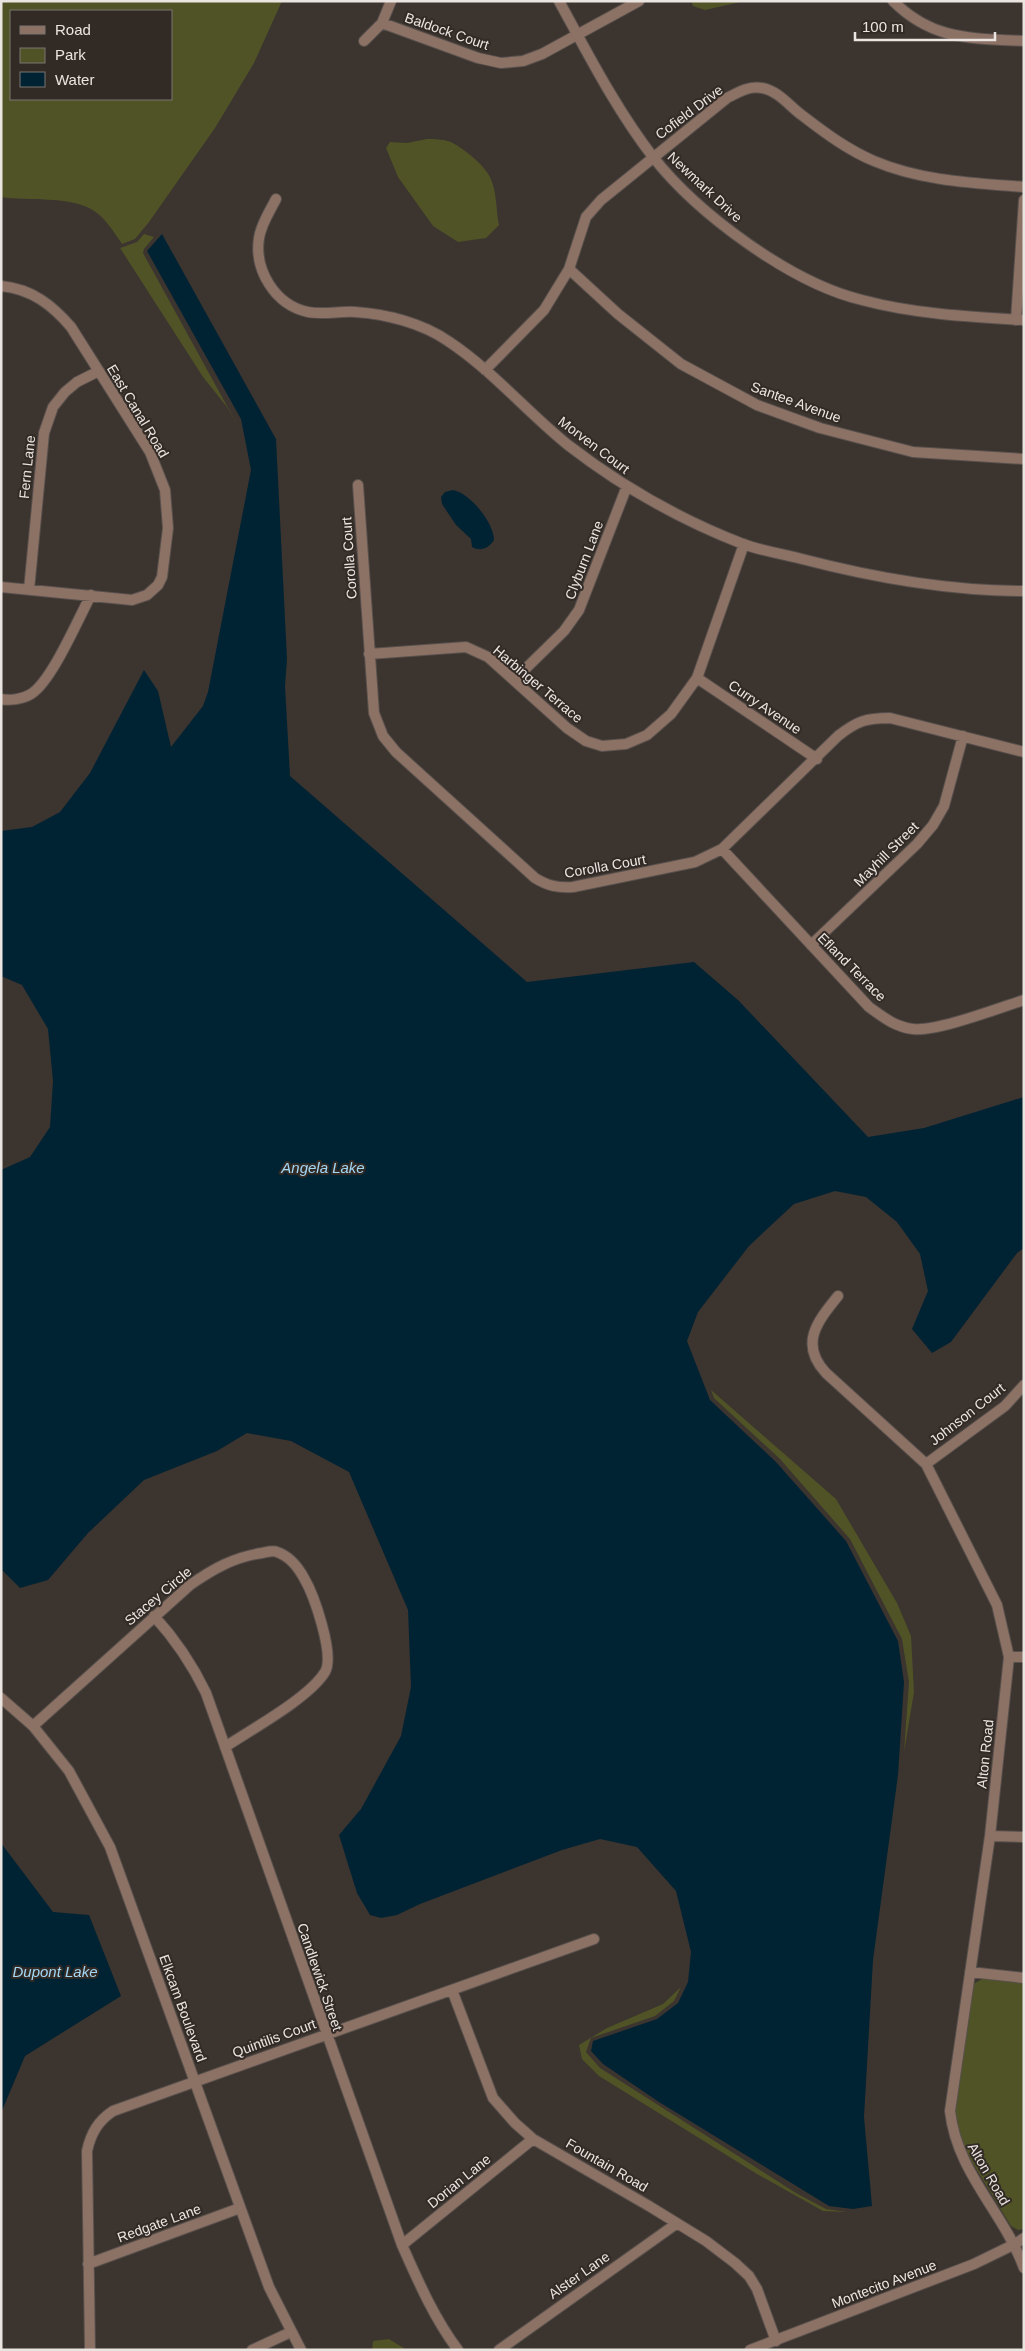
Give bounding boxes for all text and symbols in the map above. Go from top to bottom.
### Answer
street label: Baldock Court [403,9,491,53]
legend [10,10,172,100]
scale bar [855,10,995,42]
text: 100 m [862,18,904,35]
text: Road [55,21,91,38]
text: Park [55,46,86,63]
text: Water [55,71,94,88]
street label: Cofield Drive [652,81,726,143]
street label: Newmark Drive [665,149,746,226]
street label: East Canal Road [104,362,172,460]
street label: Santee Avenue [749,378,843,426]
street label: Morven Court [555,413,633,477]
street label: Fern Lane [16,434,38,500]
street label: Corolla Court [338,516,360,600]
street label: Clyburn Lane [562,518,606,602]
street label: Harbinger Terrace [490,642,586,726]
street label: Curry Avenue [725,677,805,737]
street label: Mayhill Street [850,818,922,890]
street label: Corolla Court [563,851,647,881]
street label: Efland Terrace [815,930,890,1005]
water label: Angela Lake [280,1159,365,1176]
street label: Johnson Court [926,1380,1008,1448]
street label: Stacey Circle [121,1563,195,1629]
street label: Alton Road [973,1719,997,1789]
street label: Candlewick Street [294,1921,346,2033]
street label: Elkcam Boulevard [156,1952,210,2064]
water label: Dupont Lake [12,1963,98,1980]
street label: Quintilis Court [230,2015,318,2061]
street label: Fountain Road [563,2135,651,2195]
street label: Alton Road [965,2140,1013,2208]
street label: Dorian Lane [424,2151,494,2211]
street label: Redgate Lane [115,2200,203,2246]
street label: Alster Lane [545,2248,613,2302]
street label: Montecito Avenue [829,2257,939,2311]

